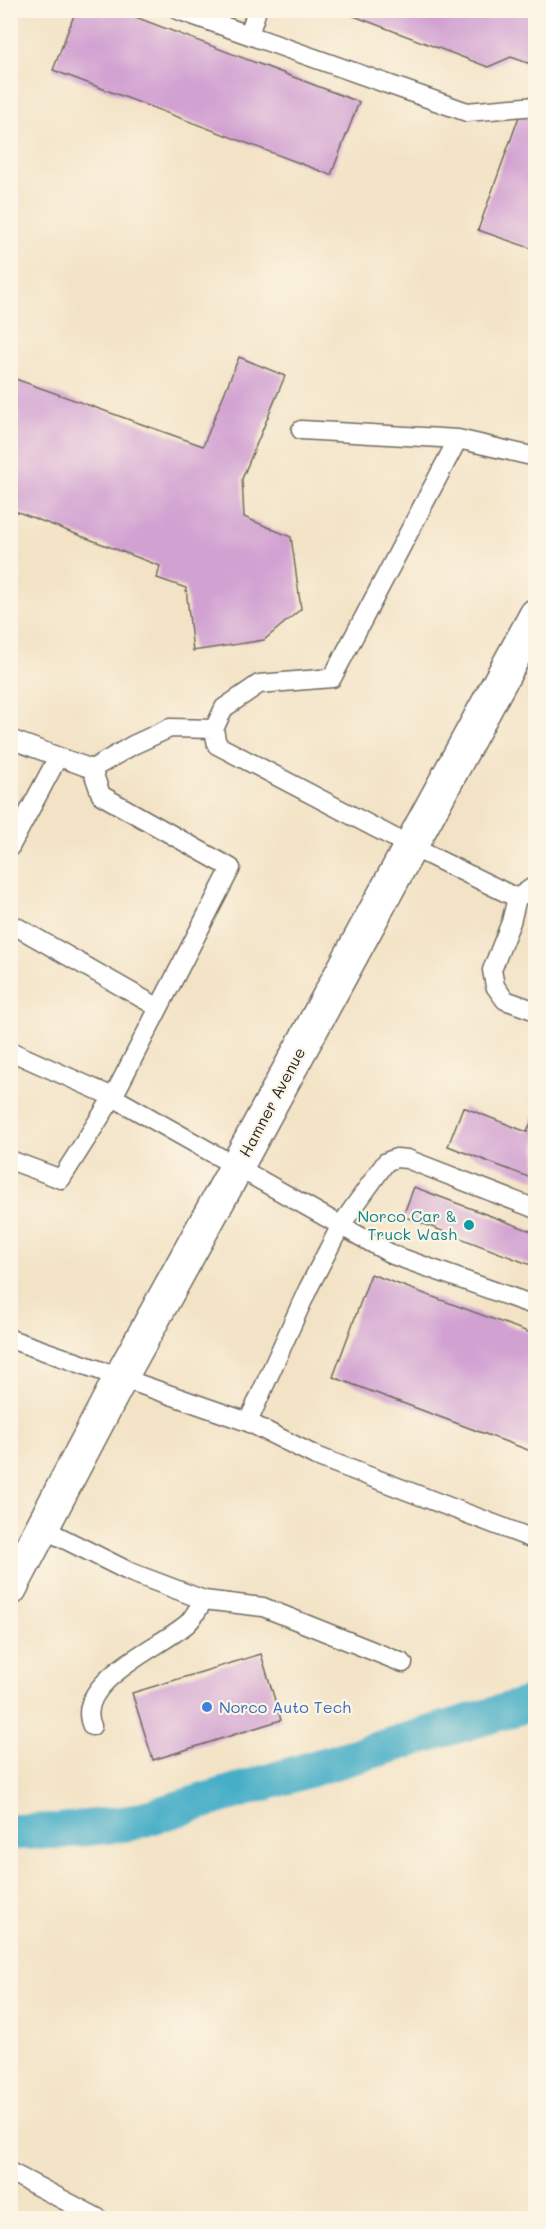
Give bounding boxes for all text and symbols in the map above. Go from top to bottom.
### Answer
street label: Hamner Avenue [234,1043,309,1160]
place label: Norco Car & Truck Wash [358,1205,457,1244]
marker: Norco Car & Truck Wash [462,1218,476,1232]
place label: Norco Auto Tech [219,1696,351,1717]
marker: Norco Auto Tech [200,1700,214,1714]

